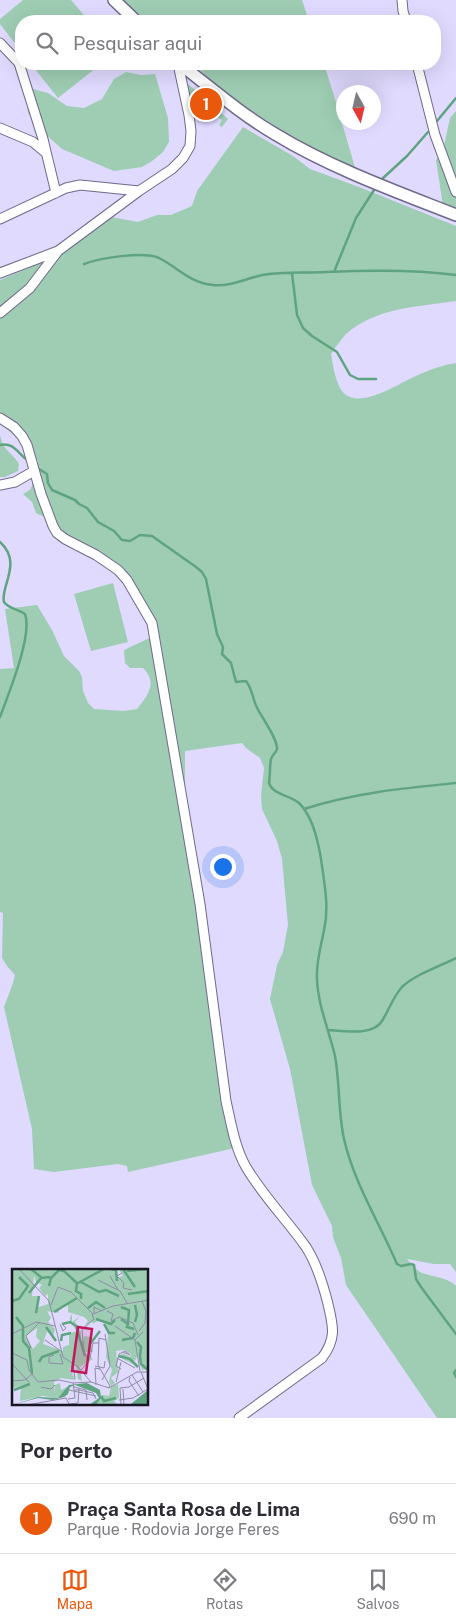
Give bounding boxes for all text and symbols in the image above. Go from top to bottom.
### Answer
search box [15,15,441,70]
icon: search [33,29,61,57]
text: Pesquisar aqui [73,32,202,54]
pin: 1 [190,85,222,123]
north arrow [336,85,381,130]
your location [210,854,236,880]
inset map [12,1269,149,1406]
text: Por perto [20,1438,113,1463]
text: Praça Santa Rosa de Lima [67,1498,300,1520]
text: 1 [33,1509,39,1528]
text: 690 m [389,1509,436,1528]
text: Parque · Rodovia Jorge Feres [67,1520,279,1539]
tab: Mapa [57,1566,93,1612]
tab: Rotas [206,1566,243,1612]
tab: Salvos [356,1566,399,1612]

